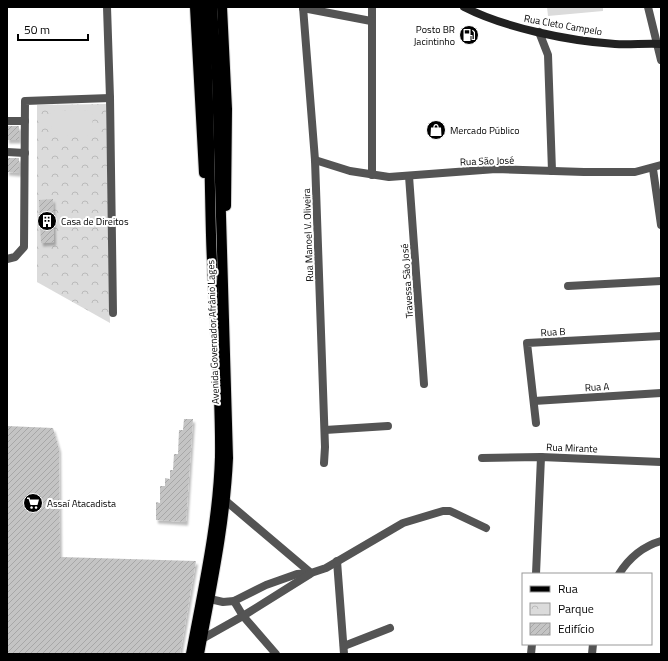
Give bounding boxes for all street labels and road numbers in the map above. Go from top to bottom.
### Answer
street label: Rua Cleto Campelo [523,11,603,39]
street label: Rua São José [460,153,514,169]
street label: Rua Manoel V. Oliveira [299,188,317,282]
street label: Travessa São José [397,243,417,319]
street label: Avenida Governador Afrânio Lages [203,259,223,404]
street label: Rua B [540,324,566,340]
street label: Rua A [584,379,610,395]
street label: Rua Mirante [546,440,598,456]

